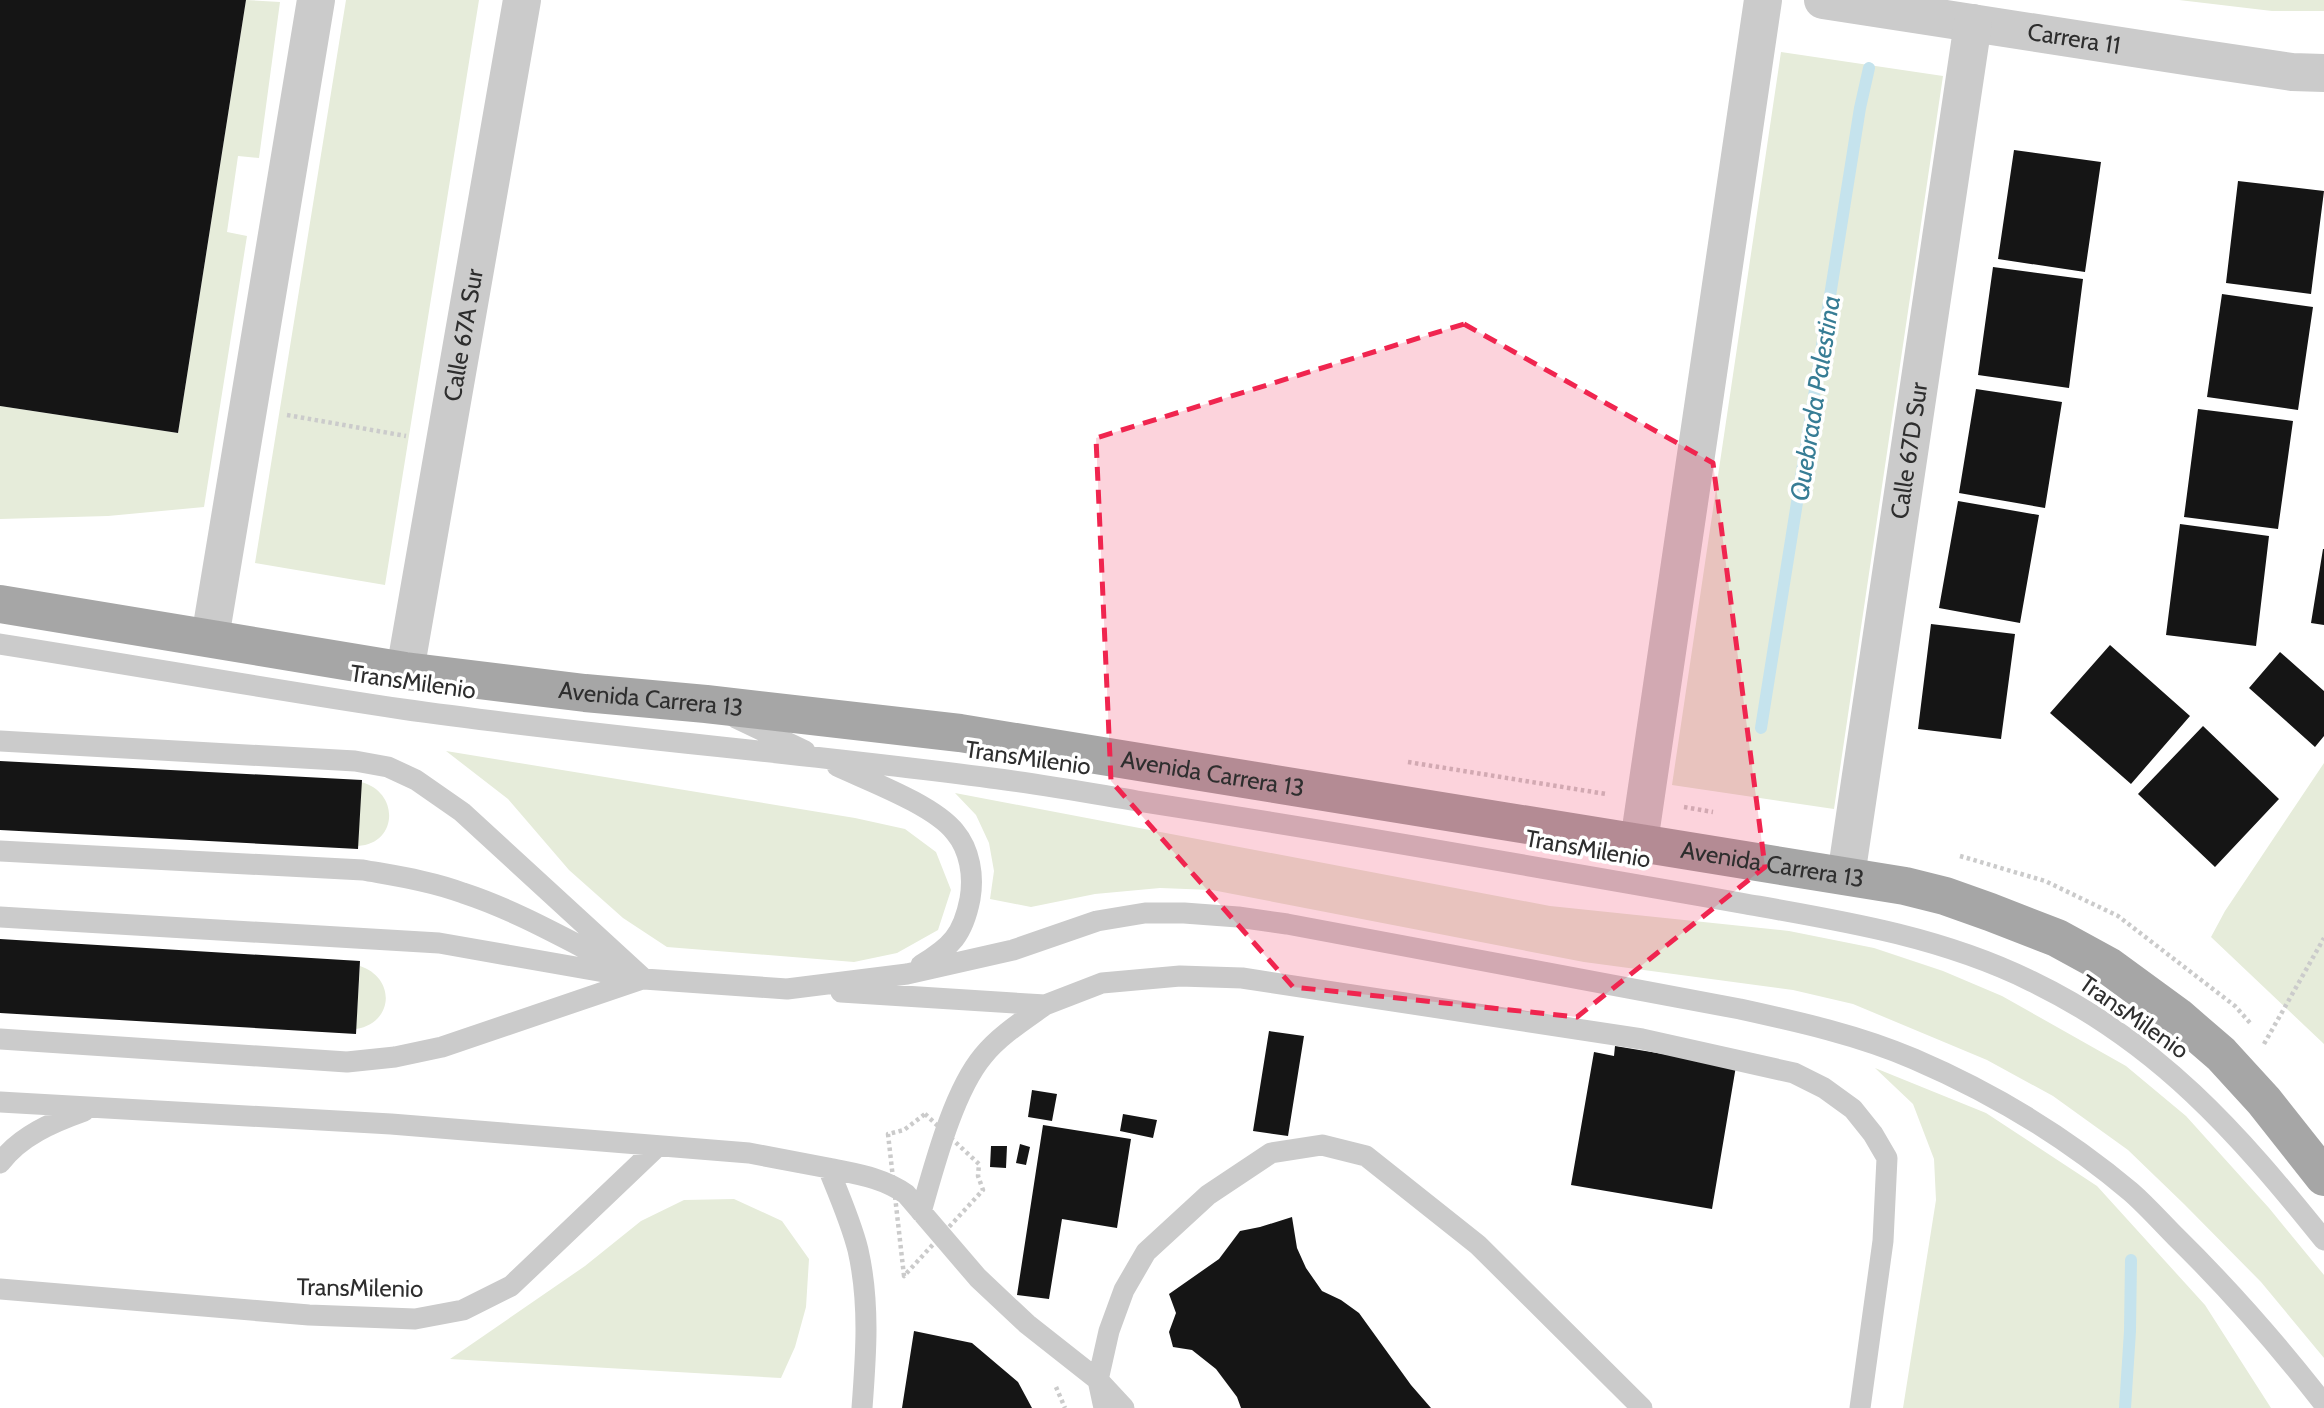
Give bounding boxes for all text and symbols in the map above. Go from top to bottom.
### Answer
street label: Carrera 11 [2026,17,2123,60]
street label: Calle 67A Sur [437,266,489,403]
water label: Quebrada Palestina [1783,293,1847,503]
street label: Calle 67D Sur [1884,380,1933,521]
street label: TransMilenio [348,658,478,705]
street label: Avenida Carrera 13 [557,675,745,722]
street label: TransMilenio [963,734,1093,781]
street label: Avenida Carrera 13 [1119,744,1307,803]
street label: TransMilenio [1523,823,1653,874]
street label: Avenida Carrera 13 [1679,835,1866,893]
street label: TransMilenio [2074,968,2194,1065]
street label: TransMilenio [296,1272,424,1303]

